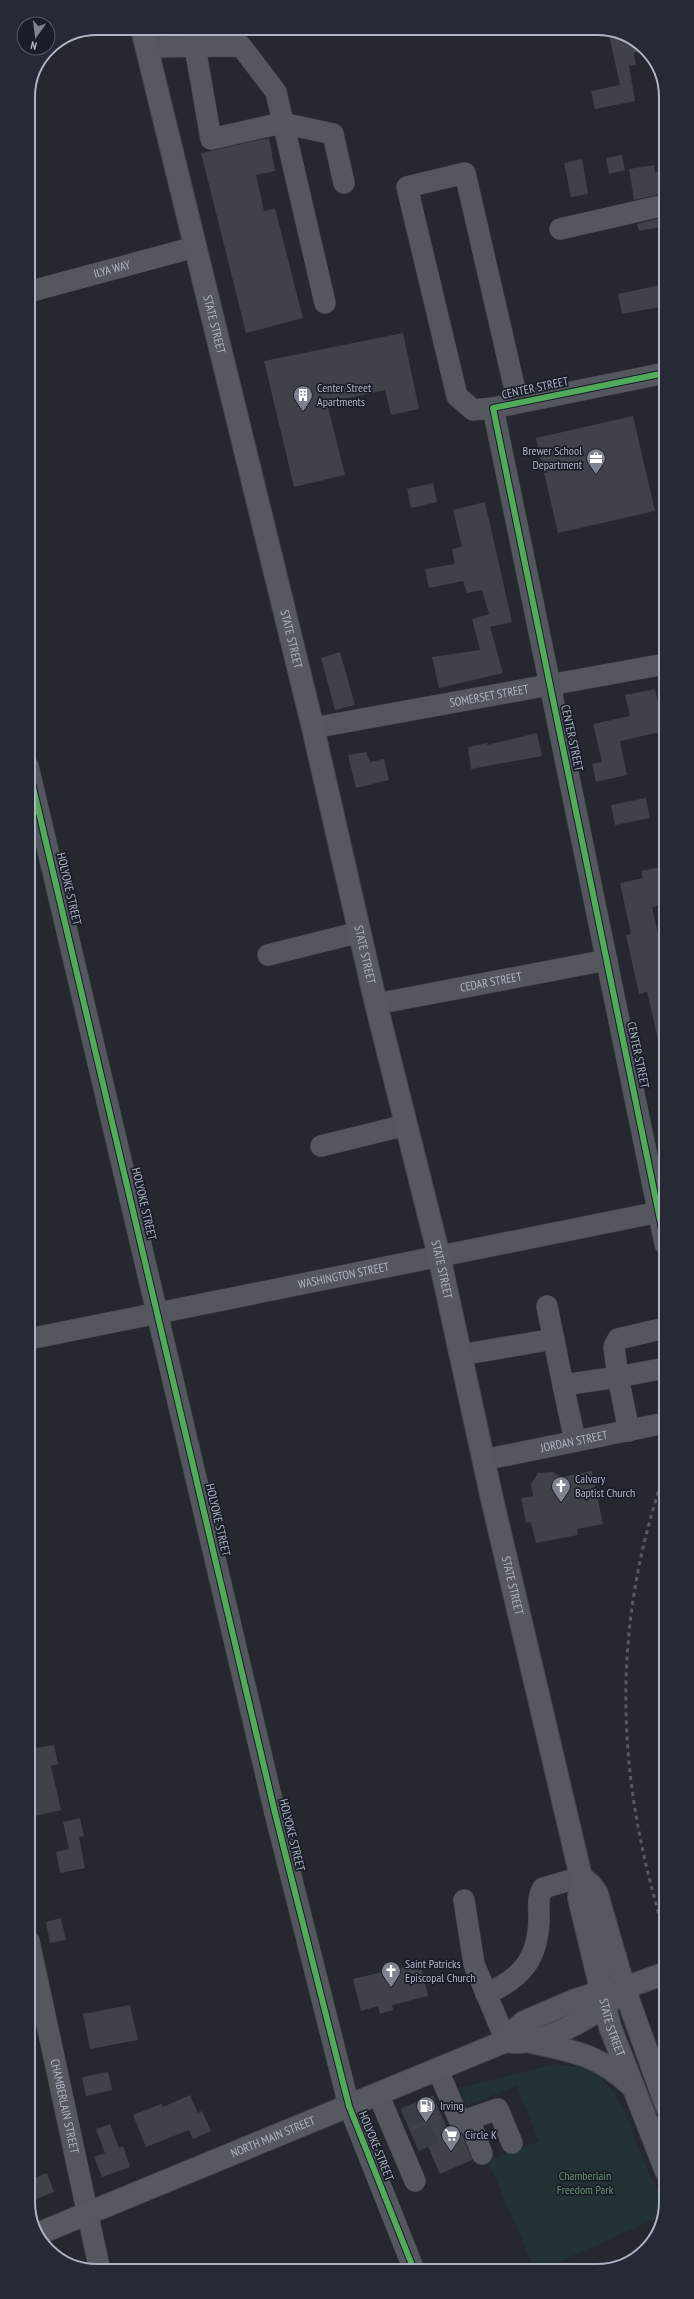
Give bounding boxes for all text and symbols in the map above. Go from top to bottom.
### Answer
north arrow [16,16,56,56]
text: N [29,38,38,53]
street label: ILYA WAY [92,257,132,281]
street label: STATE STREET [200,293,229,356]
street label: CENTER STREET [500,373,570,402]
place label: Center Street Apartments [317,380,372,409]
building icon: Center Street Apartments [292,384,314,412]
place label: Brewer School Department [523,443,583,472]
office icon: Brewer School Department [585,447,607,475]
street label: STATE STREET [277,608,306,671]
street label: SOMERSET STREET [448,681,530,710]
street label: CENTER STREET [558,703,587,773]
street label: HOLYOKE STREET [54,851,85,927]
street label: STATE STREET [351,924,379,986]
street label: CEDAR STREET [459,968,524,995]
street label: CENTER STREET [624,1020,653,1090]
street label: HOLYOKE STREET [129,1166,160,1242]
street label: STATE STREET [428,1238,456,1301]
street label: WASHINGTON STREET [297,1258,391,1292]
street label: JORDAN STREET [538,1427,609,1455]
place label: Calvary Baptist Church [575,1471,635,1500]
church icon: Calvary Baptist Church [550,1475,572,1503]
street label: HOLYOKE STREET [203,1482,234,1558]
street label: STATE STREET [499,1555,527,1617]
street label: HOLYOKE STREET [276,1797,309,1873]
place label: Saint Patricks Episcopal Church [405,1956,475,1985]
church icon: Saint Patricks Episcopal Church [380,1960,402,1988]
street label: STATE STREET [596,1997,629,2059]
street label: CHAMBERLAIN STREET [48,2057,83,2155]
fuel station icon: Irving [415,2095,437,2123]
place label: Irving [440,2098,464,2113]
street label: HOLYOKE STREET [356,2109,398,2184]
street label: NORTH MAIN STREET [228,2112,318,2161]
supermarket icon: Circle K [440,2124,462,2152]
place label: Circle K [465,2127,497,2142]
park label: Chamberlain Freedom Park [557,2168,614,2197]

